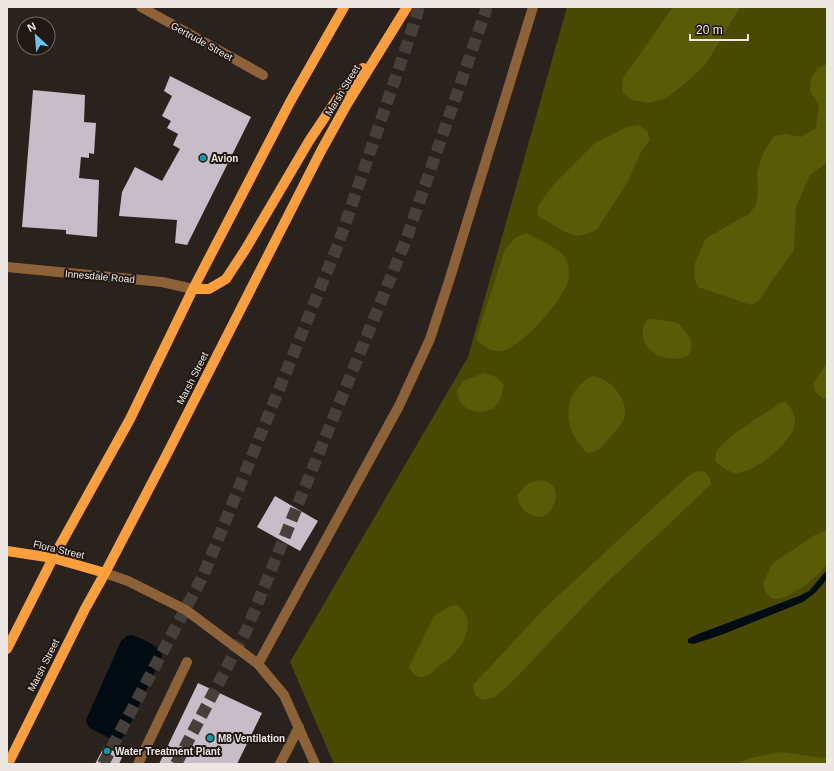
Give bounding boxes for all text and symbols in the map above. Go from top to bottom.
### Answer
north arrow [16,16,56,56]
scale bar [690,16,748,42]
text: N [25,20,38,34]
street label: Gertrude Street [169,20,235,63]
text: 20 m [696,23,723,37]
street label: Marsh Street [323,63,362,118]
marker: Avion [198,153,208,163]
place label: Avion [211,153,238,164]
street label: Innesdale Road [65,268,135,285]
street label: Marsh Street [175,350,210,406]
street label: Flora Street [32,538,86,561]
street label: Marsh Street [26,637,61,693]
marker: M8 Ventilation [205,733,215,743]
place label: M8 Ventilation [218,733,285,744]
marker: Water Treatment Plant [102,746,112,756]
place label: Water Treatment Plant [115,746,221,757]

